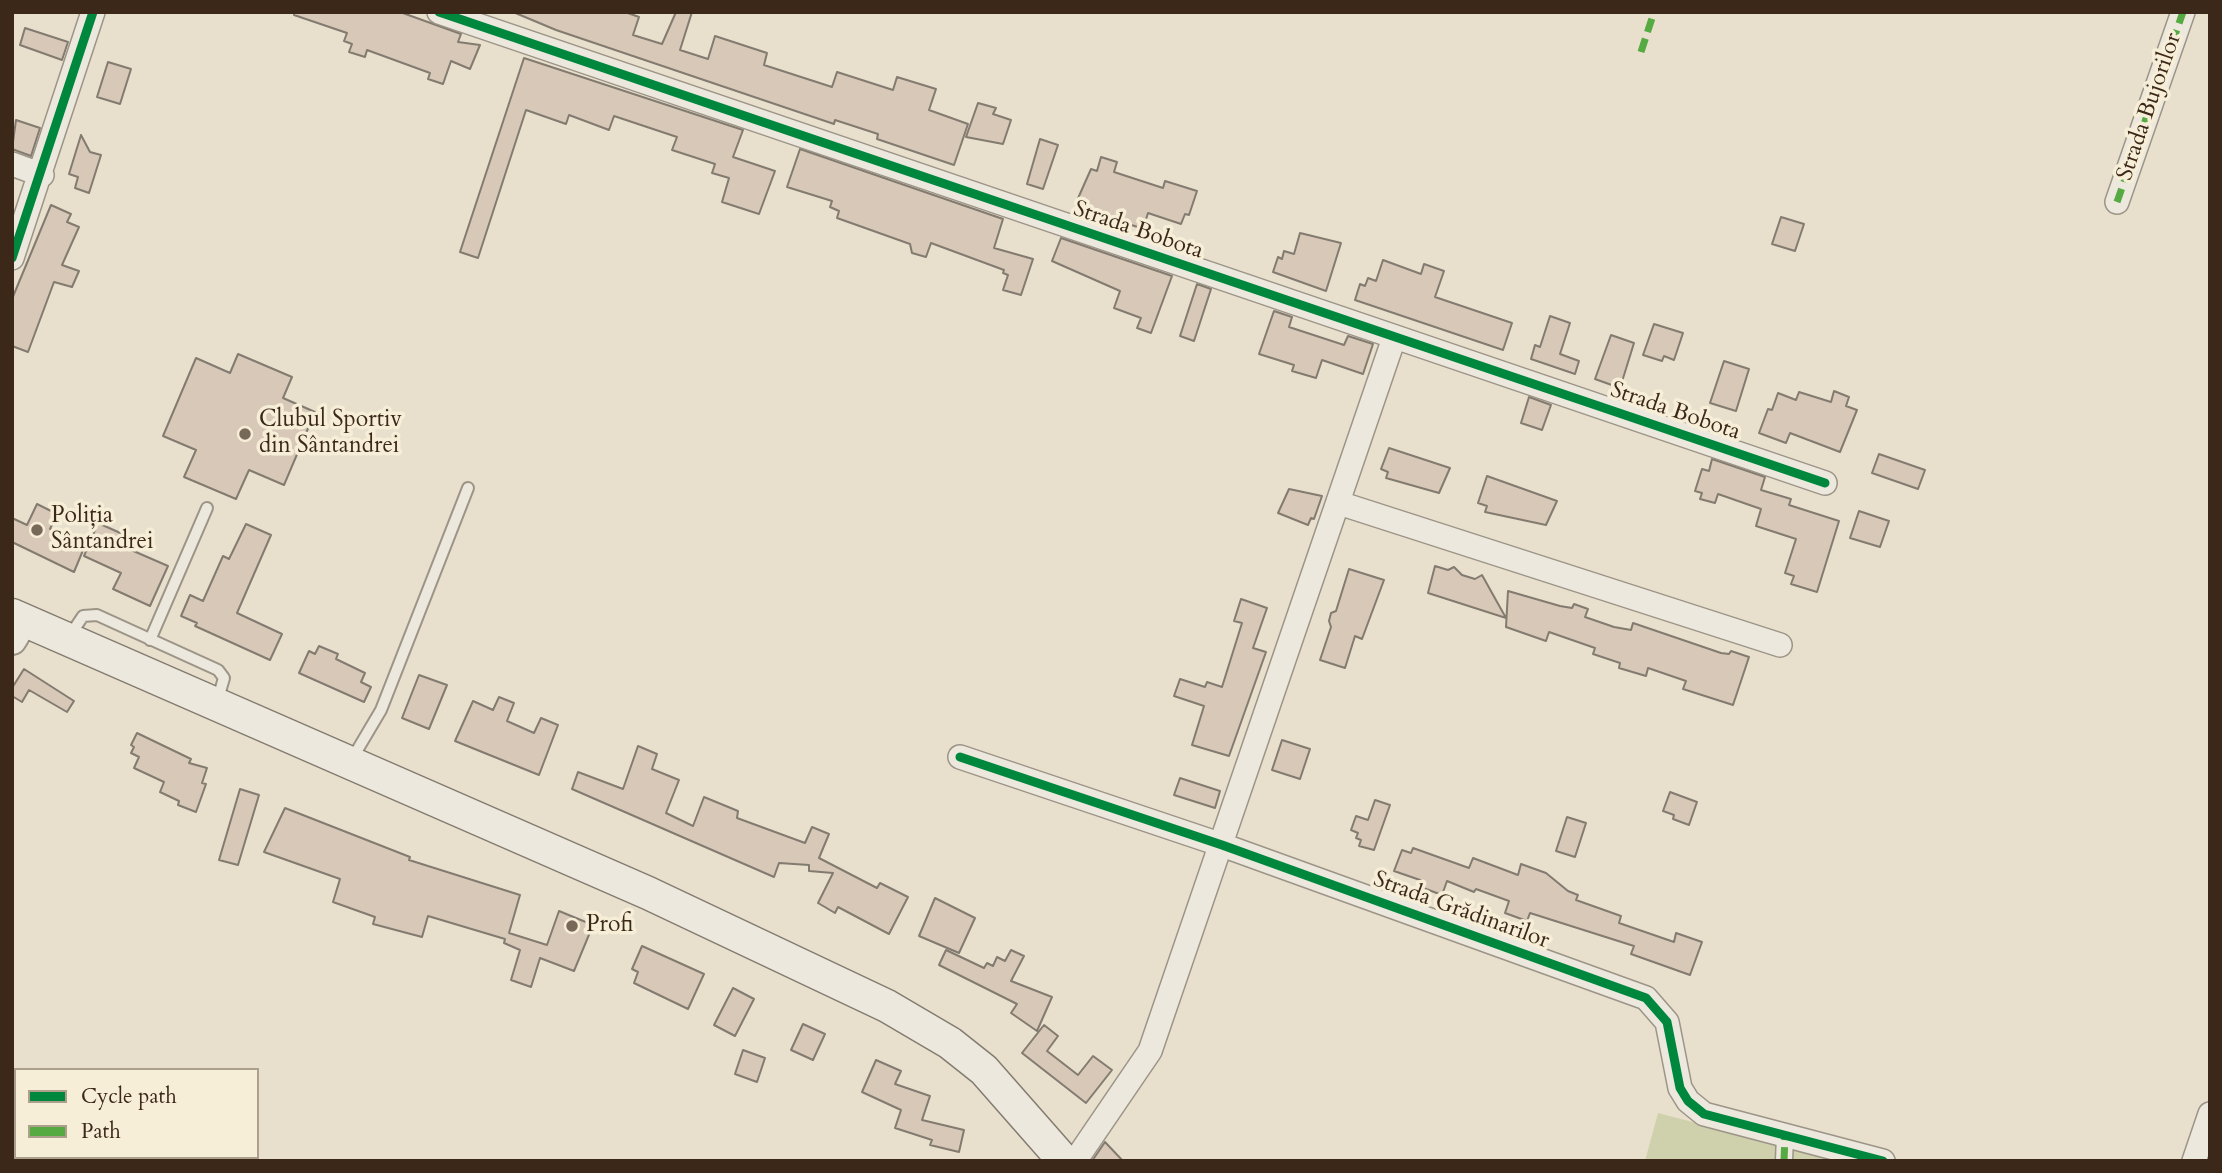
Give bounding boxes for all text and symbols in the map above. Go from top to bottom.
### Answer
street label: Strada Bujorilor [2112,30,2188,184]
street label: Strada Bobota [1069,196,1207,266]
street label: Strada Bobota [1606,377,1744,447]
place label: Clubul Sportiv din Sântandrei [259,407,402,461]
marker: Clubul Sportiv din Sântandrei [237,426,253,442]
place label: Poliția Sântandrei [51,503,153,557]
marker: Poliția Sântandrei [29,522,45,538]
street label: Strada Grădinarilor [1369,866,1553,956]
place label: Profi [586,912,633,940]
marker: Profi [564,918,580,934]
legend [14,1068,259,1159]
text: Cycle path [81,1082,177,1111]
text: Path [81,1117,121,1146]

